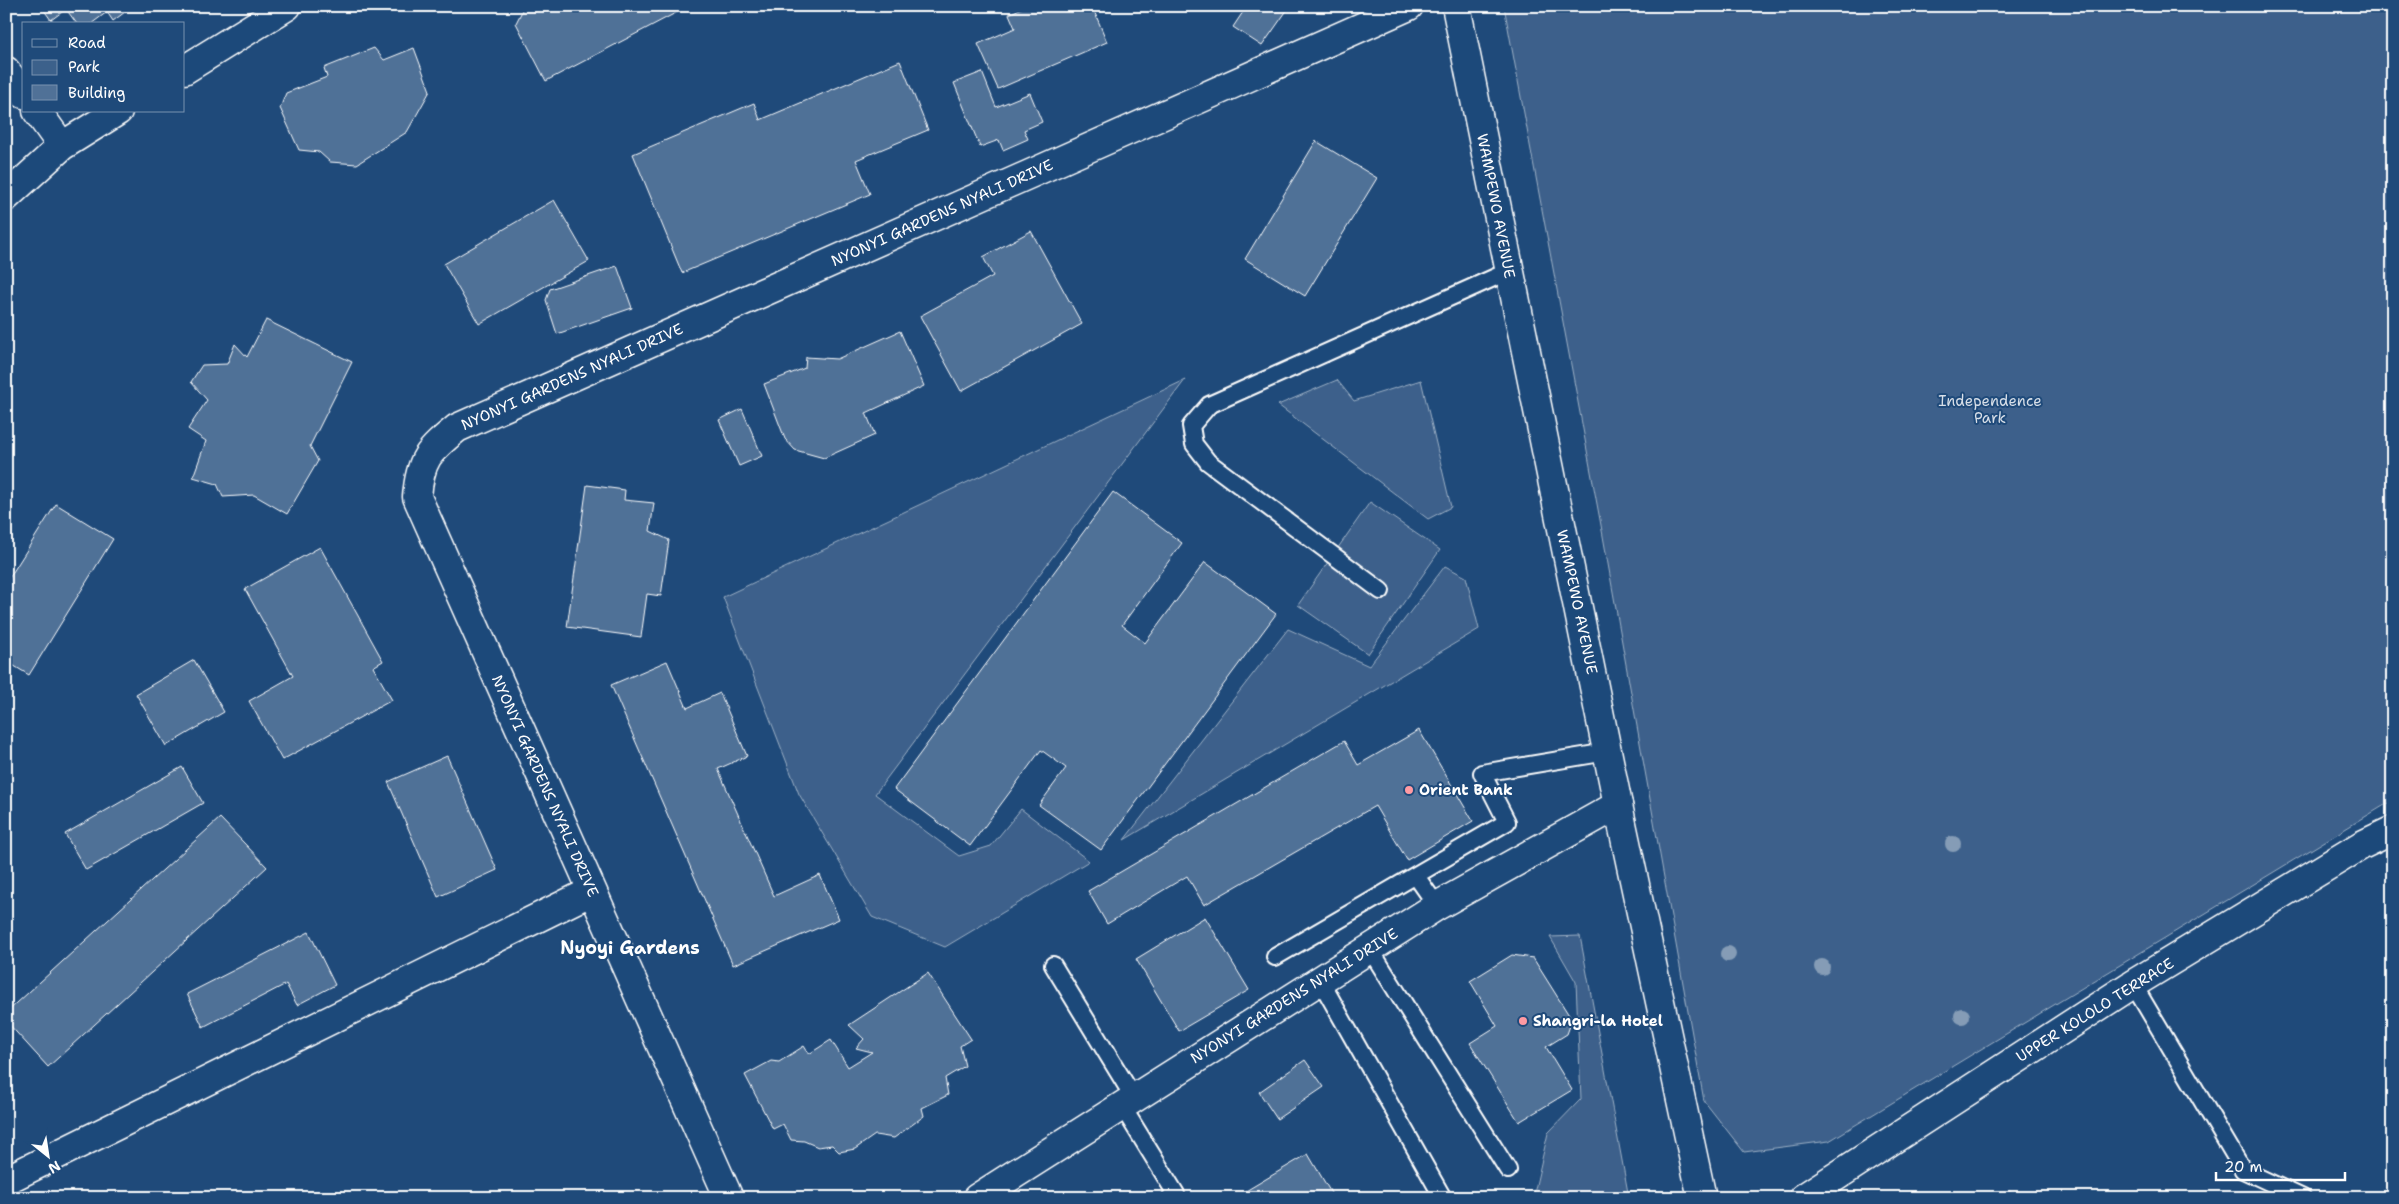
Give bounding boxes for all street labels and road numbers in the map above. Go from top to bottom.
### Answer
street label: WAMPEWO AVENUE [1472,132,1520,280]
street label: NYONYI GARDENS NYALI DRIVE [828,155,1056,271]
street label: NYONYI GARDENS NYALI DRIVE [458,319,686,435]
street label: WAMPEWO AVENUE [1552,528,1602,676]
street label: NYONYI GARDENS NYALI DRIVE [487,672,603,900]
street label: NYONYI GARDENS NYALI DRIVE [1186,924,1402,1068]
street label: UPPER KOLOLO TERRACE [2012,953,2178,1067]

